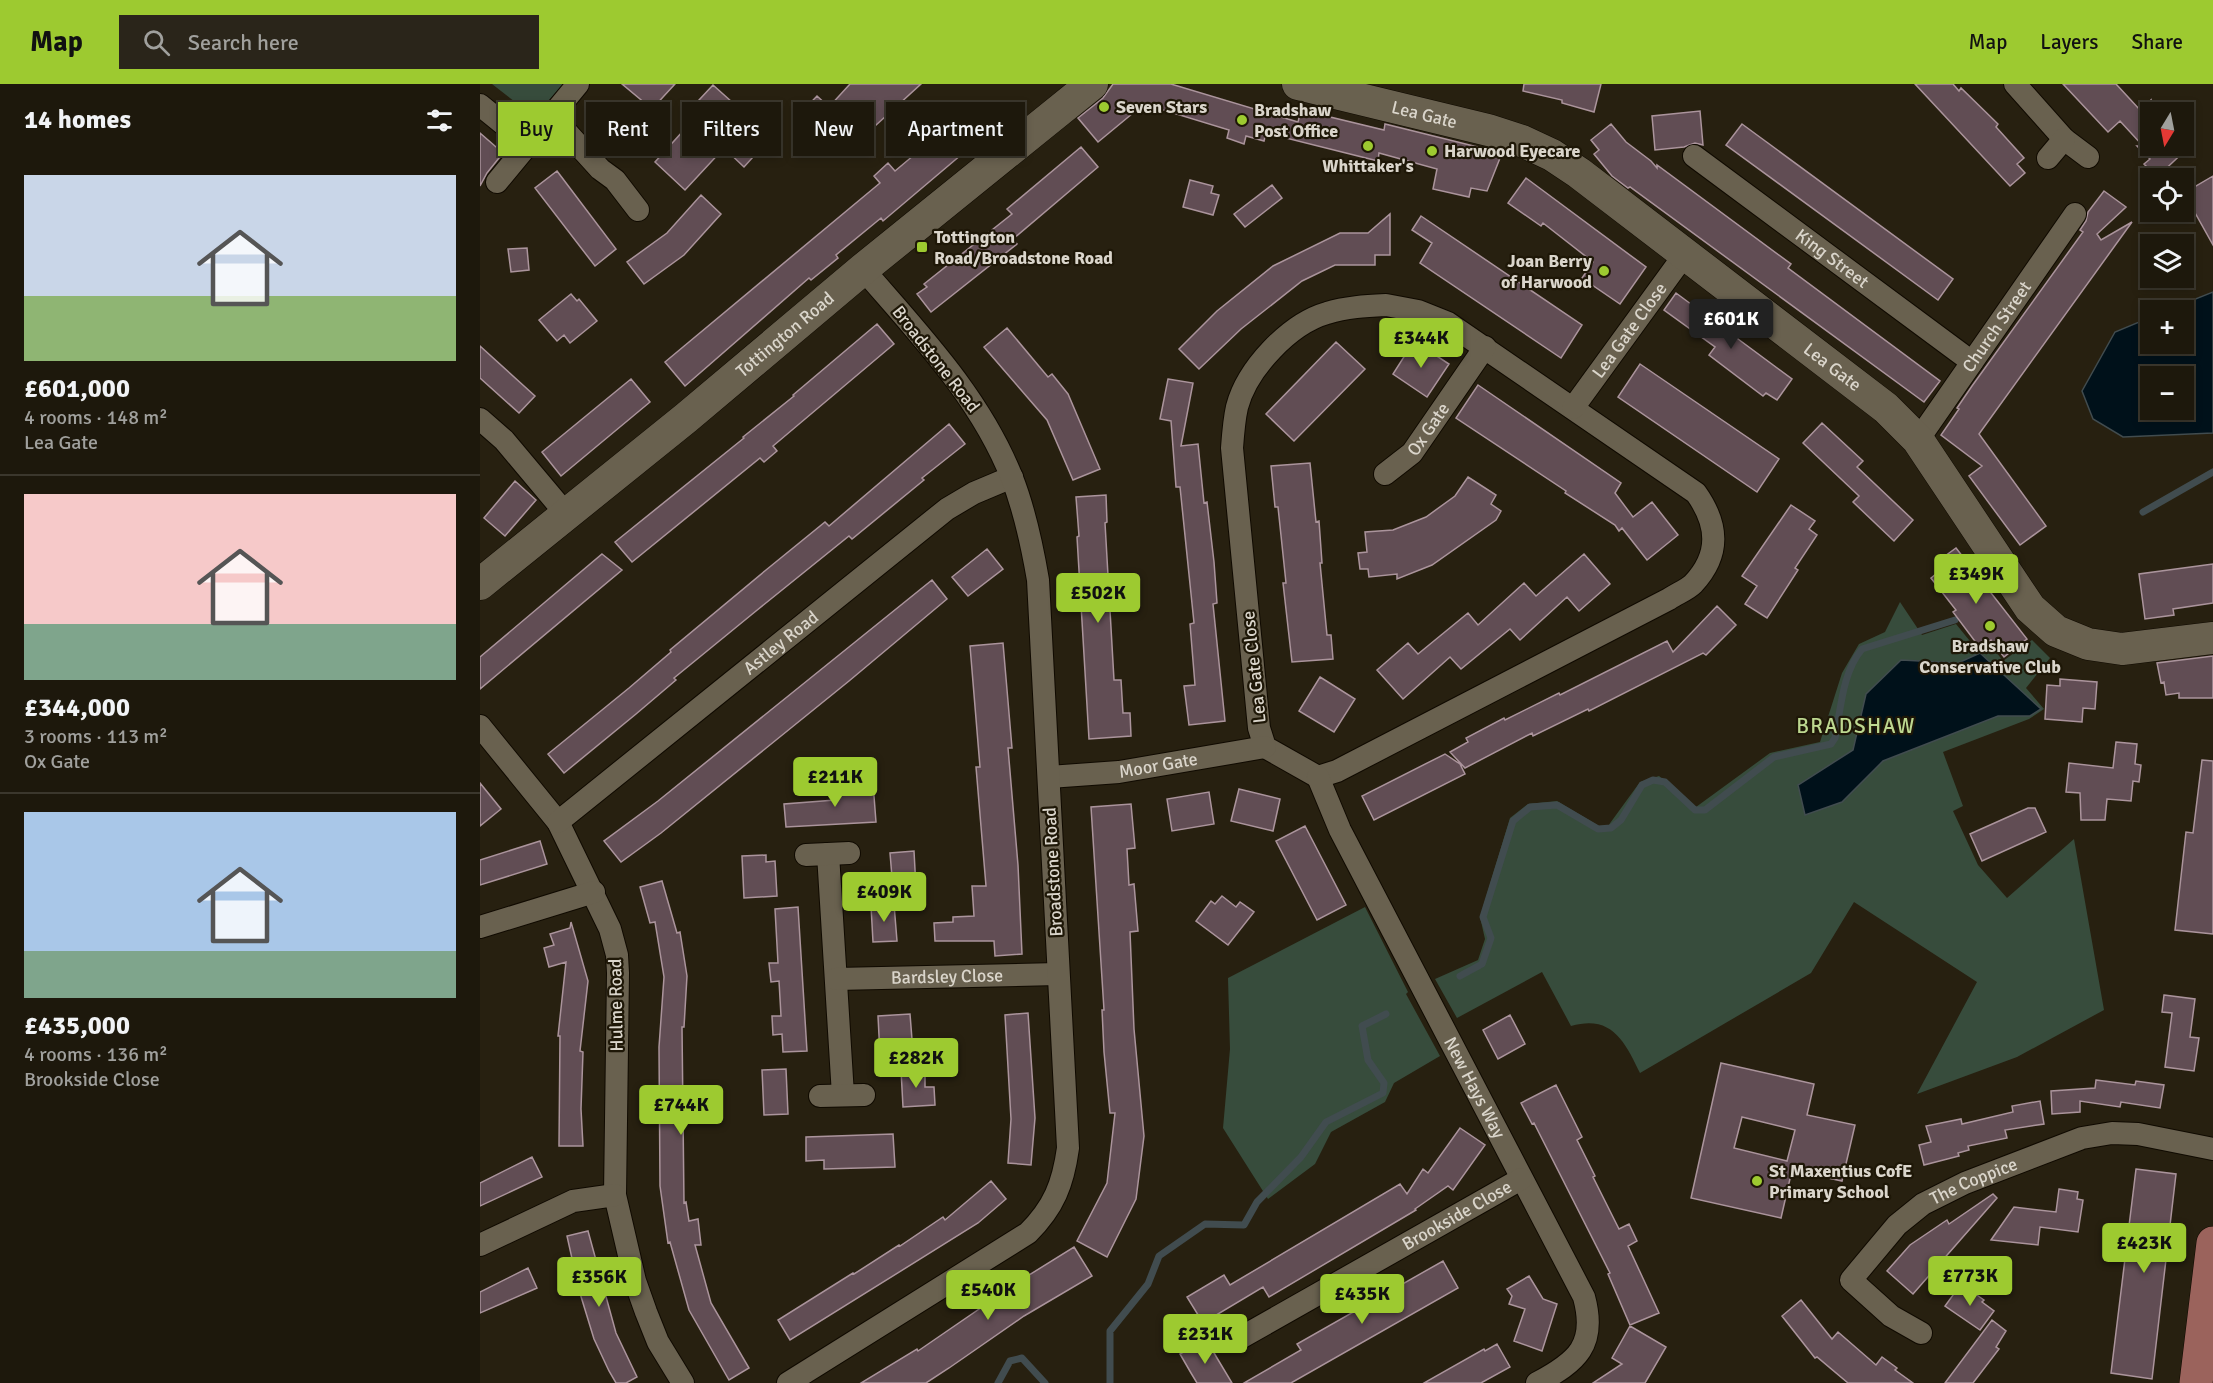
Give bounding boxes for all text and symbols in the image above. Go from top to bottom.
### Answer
search box [119,15,539,69]
text: Map [30,25,83,59]
icon: search [140,26,173,59]
text: Search here [188,29,299,56]
text: Map [1969,29,2007,55]
text: Layers [2040,29,2098,55]
text: Share [2131,29,2183,55]
place label: Seven Stars [1116,96,1207,118]
street label: Lea Gate [1389,96,1459,133]
place label: Bradshaw Post Office [1254,99,1338,142]
marker: Seven Stars [1097,100,1111,114]
chip: Buy [498,102,574,156]
chip: Rent [586,102,670,156]
chip: Filters [682,102,781,156]
chip: New [793,102,874,156]
chip: Apartment [886,102,1025,156]
north arrow [2140,102,2194,156]
map controls [2140,102,2194,420]
text: 14 homes [24,104,131,136]
icon: filters [423,104,456,137]
marker: Bradshaw Post Office [1235,113,1249,127]
marker: Whittaker's [1361,139,1375,153]
place label: Harwood Eyecare [1444,140,1581,162]
marker: Harwood Eyecare [1425,144,1439,158]
place label: Whittaker's [1322,155,1414,177]
button: locate [2140,168,2194,222]
icon: home [186,214,294,322]
street label: King Street [1791,224,1873,293]
place label: Tottington Road/Broadstone Road [934,226,1113,269]
button: layers [2140,234,2194,288]
marker: Tottington Road/Broadstone Road [915,240,929,254]
place label: Joan Berry of Harwood [1501,250,1592,293]
marker: Joan Berry of Harwood [1597,264,1611,278]
street label: Church Street [1957,277,2036,376]
street label: Lea Gate Close [1587,278,1672,383]
street label: Tottington Road [731,287,839,382]
pin: £601K [1689,299,1773,350]
button: + [2140,300,2194,354]
street label: Broadstone Road [887,301,985,417]
text: £601K [1703,306,1759,331]
pin: £344K [1379,318,1463,369]
text: £344K [1393,325,1449,350]
street label: Lea Gate [1799,338,1866,396]
button: − [2140,366,2194,420]
text: £601,000 [24,373,130,405]
street label: Ox Gate [1402,399,1454,460]
text: 4 rooms · 148 m² [24,405,168,430]
text: Lea Gate [24,430,98,455]
icon: home [186,533,294,641]
pin: £349K [1934,554,2018,605]
text: £349K [1948,561,2004,586]
pin: £502K [1056,573,1140,624]
text: £502K [1070,580,1126,605]
street label: Astley Road [739,606,823,680]
street label: Lea Gate Close [1237,610,1271,724]
marker: Bradshaw Conservative Club [1983,619,1997,633]
place label: Bradshaw Conservative Club [1919,635,2061,678]
text: £344,000 [24,692,130,724]
district label: BRADSHAW [1796,713,1916,739]
text: 3 rooms · 113 m² [24,724,168,749]
street label: Moor Gate [1117,748,1199,783]
text: Ox Gate [24,749,90,774]
pin: £211K [793,757,877,808]
text: £211K [807,764,863,789]
street label: Broadstone Road [1039,807,1067,937]
icon: home [186,851,294,959]
pin: £409K [842,872,926,923]
text: £409K [856,879,912,904]
street label: Hulme Road [604,958,628,1052]
street label: Bardsley Close [890,964,1003,989]
text: £435,000 [24,1010,130,1042]
street label: New Hays Way [1439,1033,1510,1143]
pin: £282K [874,1038,958,1089]
text: 4 rooms · 136 m² [24,1042,168,1067]
text: £282K [888,1045,944,1070]
text: Brookside Close [24,1067,160,1092]
pin: £744K [639,1085,723,1136]
text: £744K [653,1092,709,1117]
street label: The Coppice [1926,1153,2020,1210]
place label: St Maxentius CofE Primary School [1769,1160,1912,1203]
marker: St Maxentius CofE Primary School [1750,1174,1764,1188]
street label: Brookside Close [1398,1176,1516,1255]
pin: £423K [2102,1223,2186,1274]
text: £423K [2116,1230,2172,1255]
pin: £773K [1928,1256,2012,1307]
pin: £356K [557,1257,641,1308]
text: £773K [1942,1263,1998,1288]
text: £356K [571,1264,627,1289]
pin: £540K [946,1270,1030,1321]
pin: £435K [1320,1274,1404,1325]
text: £540K [960,1277,1016,1302]
text: £435K [1334,1281,1390,1306]
pin: £231K [1163,1314,1247,1365]
text: £231K [1177,1321,1233,1346]

